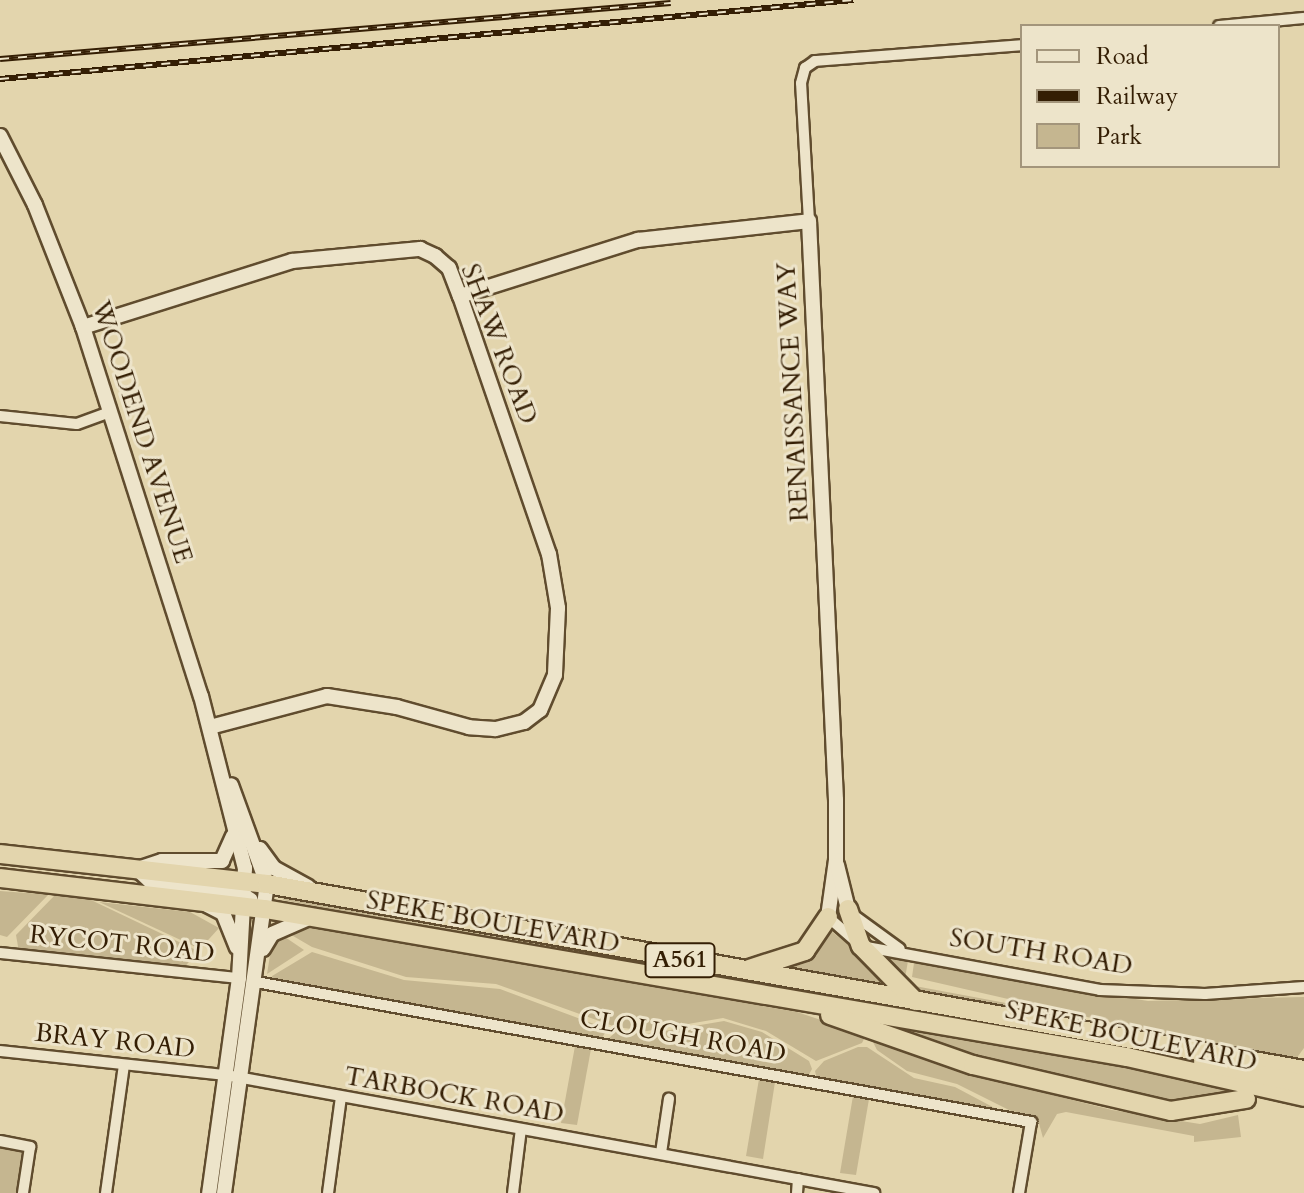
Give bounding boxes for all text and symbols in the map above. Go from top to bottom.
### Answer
legend [1020,24,1280,168]
text: Road [1096,40,1149,73]
text: Railway [1096,80,1178,113]
text: Park [1096,120,1142,153]
street label: SHAW ROAD [454,259,544,429]
street label: RENAISSANCE WAY [771,261,815,523]
street label: WOODEND AVENUE [85,297,199,567]
street label: SPEKE BOULEVARD [364,884,622,960]
street label: RYCOT ROAD [28,919,216,969]
street label: SOUTH ROAD [947,922,1135,982]
road number: A561 [644,940,716,980]
street label: SPEKE BOULEVARD [1002,994,1260,1078]
street label: CLOUGH ROAD [578,1003,788,1069]
street label: BRAY ROAD [33,1017,197,1065]
street label: TARBOCK ROAD [342,1060,566,1130]

